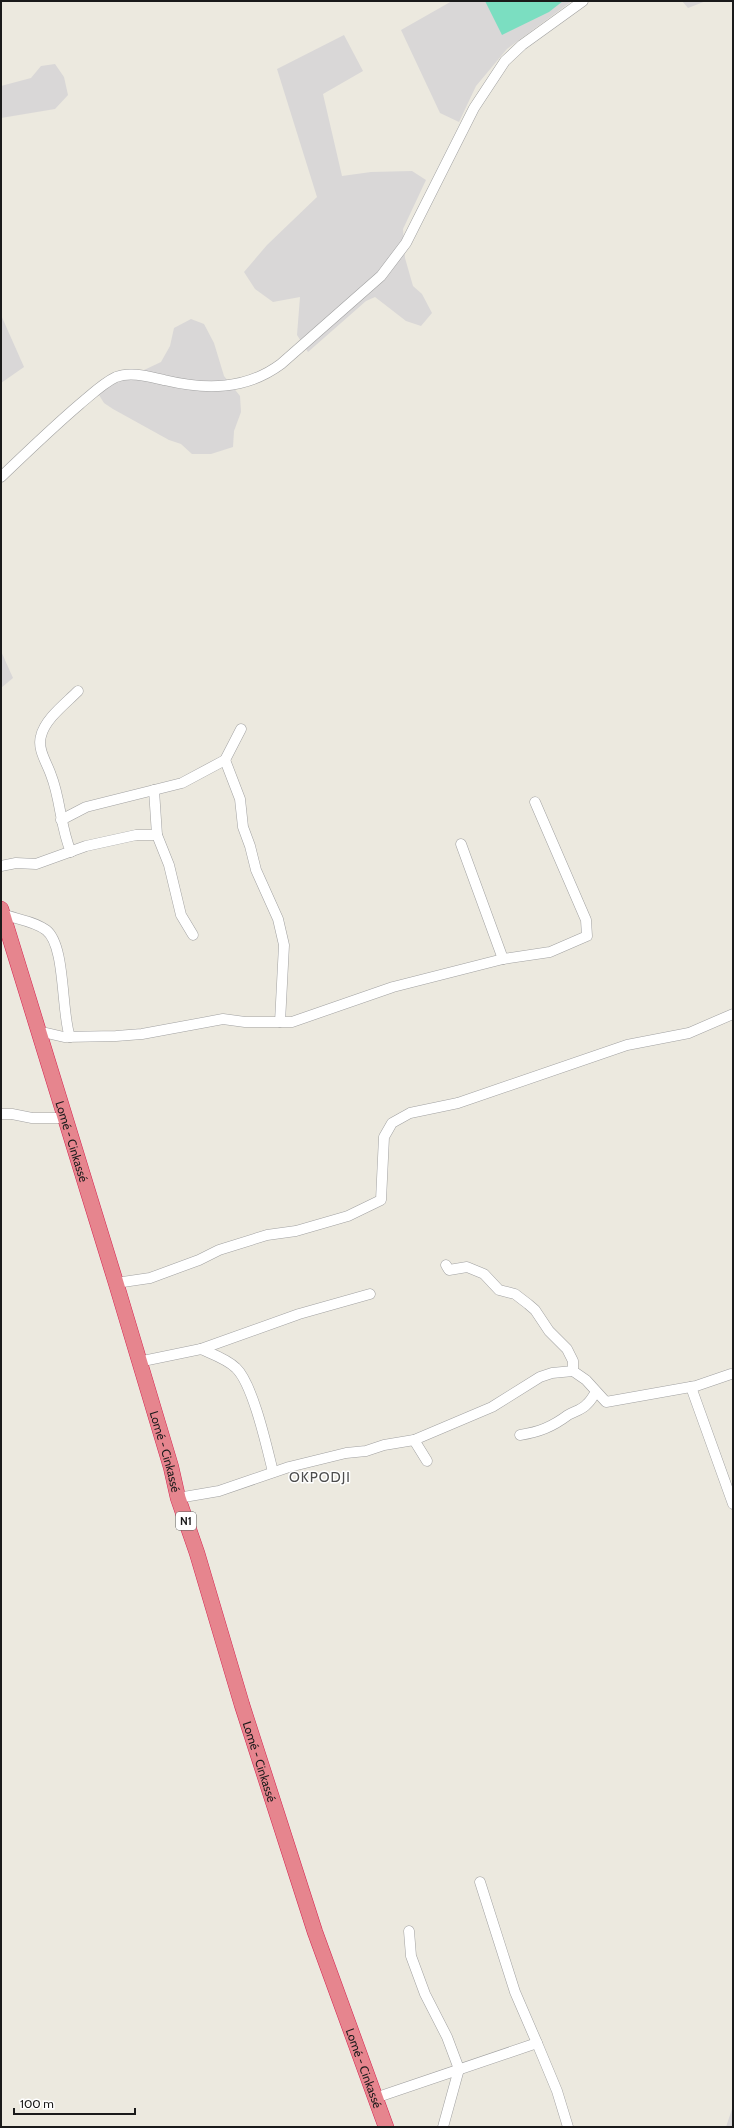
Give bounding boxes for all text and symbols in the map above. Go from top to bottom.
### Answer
street label: Lomé - Cinkassé [53,1099,92,1184]
street label: Lomé - Cinkassé [147,1409,184,1494]
district label: OKPODJI [289,1468,351,1486]
road number: N1 [176,1512,196,1530]
street label: Lomé - Cinkassé [240,1719,280,1804]
street label: Lomé - Cinkassé [343,2026,386,2110]
scale bar [14,2090,135,2116]
text: 100 m [20,2096,54,2111]

